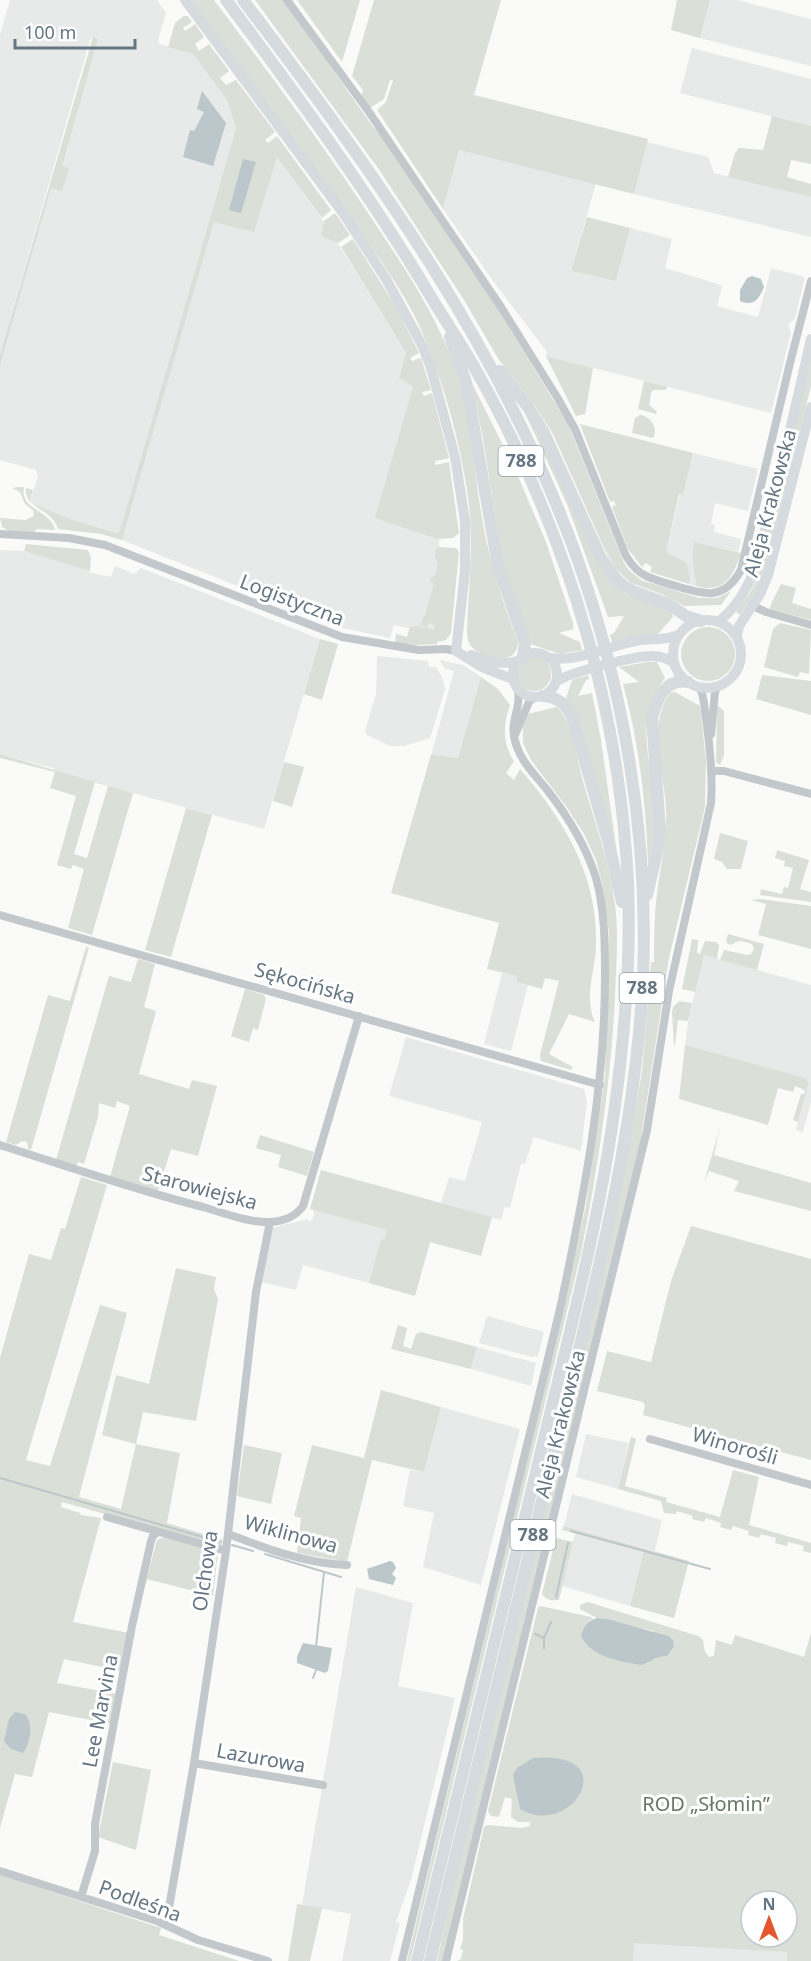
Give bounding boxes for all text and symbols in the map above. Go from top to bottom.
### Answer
scale bar [15,12,135,50]
text: 100 m [24,20,76,44]
street label: Aleja Krakowska [737,426,802,580]
road number: 788 [498,446,544,476]
street label: Logistyczna [236,567,348,632]
street label: Sękocińska [252,955,359,1010]
road number: 788 [620,973,664,1003]
street label: Starowiejska [140,1159,261,1216]
street label: Aleja Krakowska [528,1347,591,1501]
street label: Winorośli [689,1420,781,1471]
street label: Wiklinowa [241,1508,341,1559]
road number: 788 [510,1520,556,1550]
street label: Olchowa [185,1529,224,1613]
street label: Lee Marvina [75,1652,124,1770]
street label: Lazurowa [214,1736,308,1779]
park label: ROD „Słomin” [642,1790,770,1817]
street label: Podleśna [95,1873,185,1928]
north arrow [739,1889,799,1949]
text: N [762,1893,776,1915]

